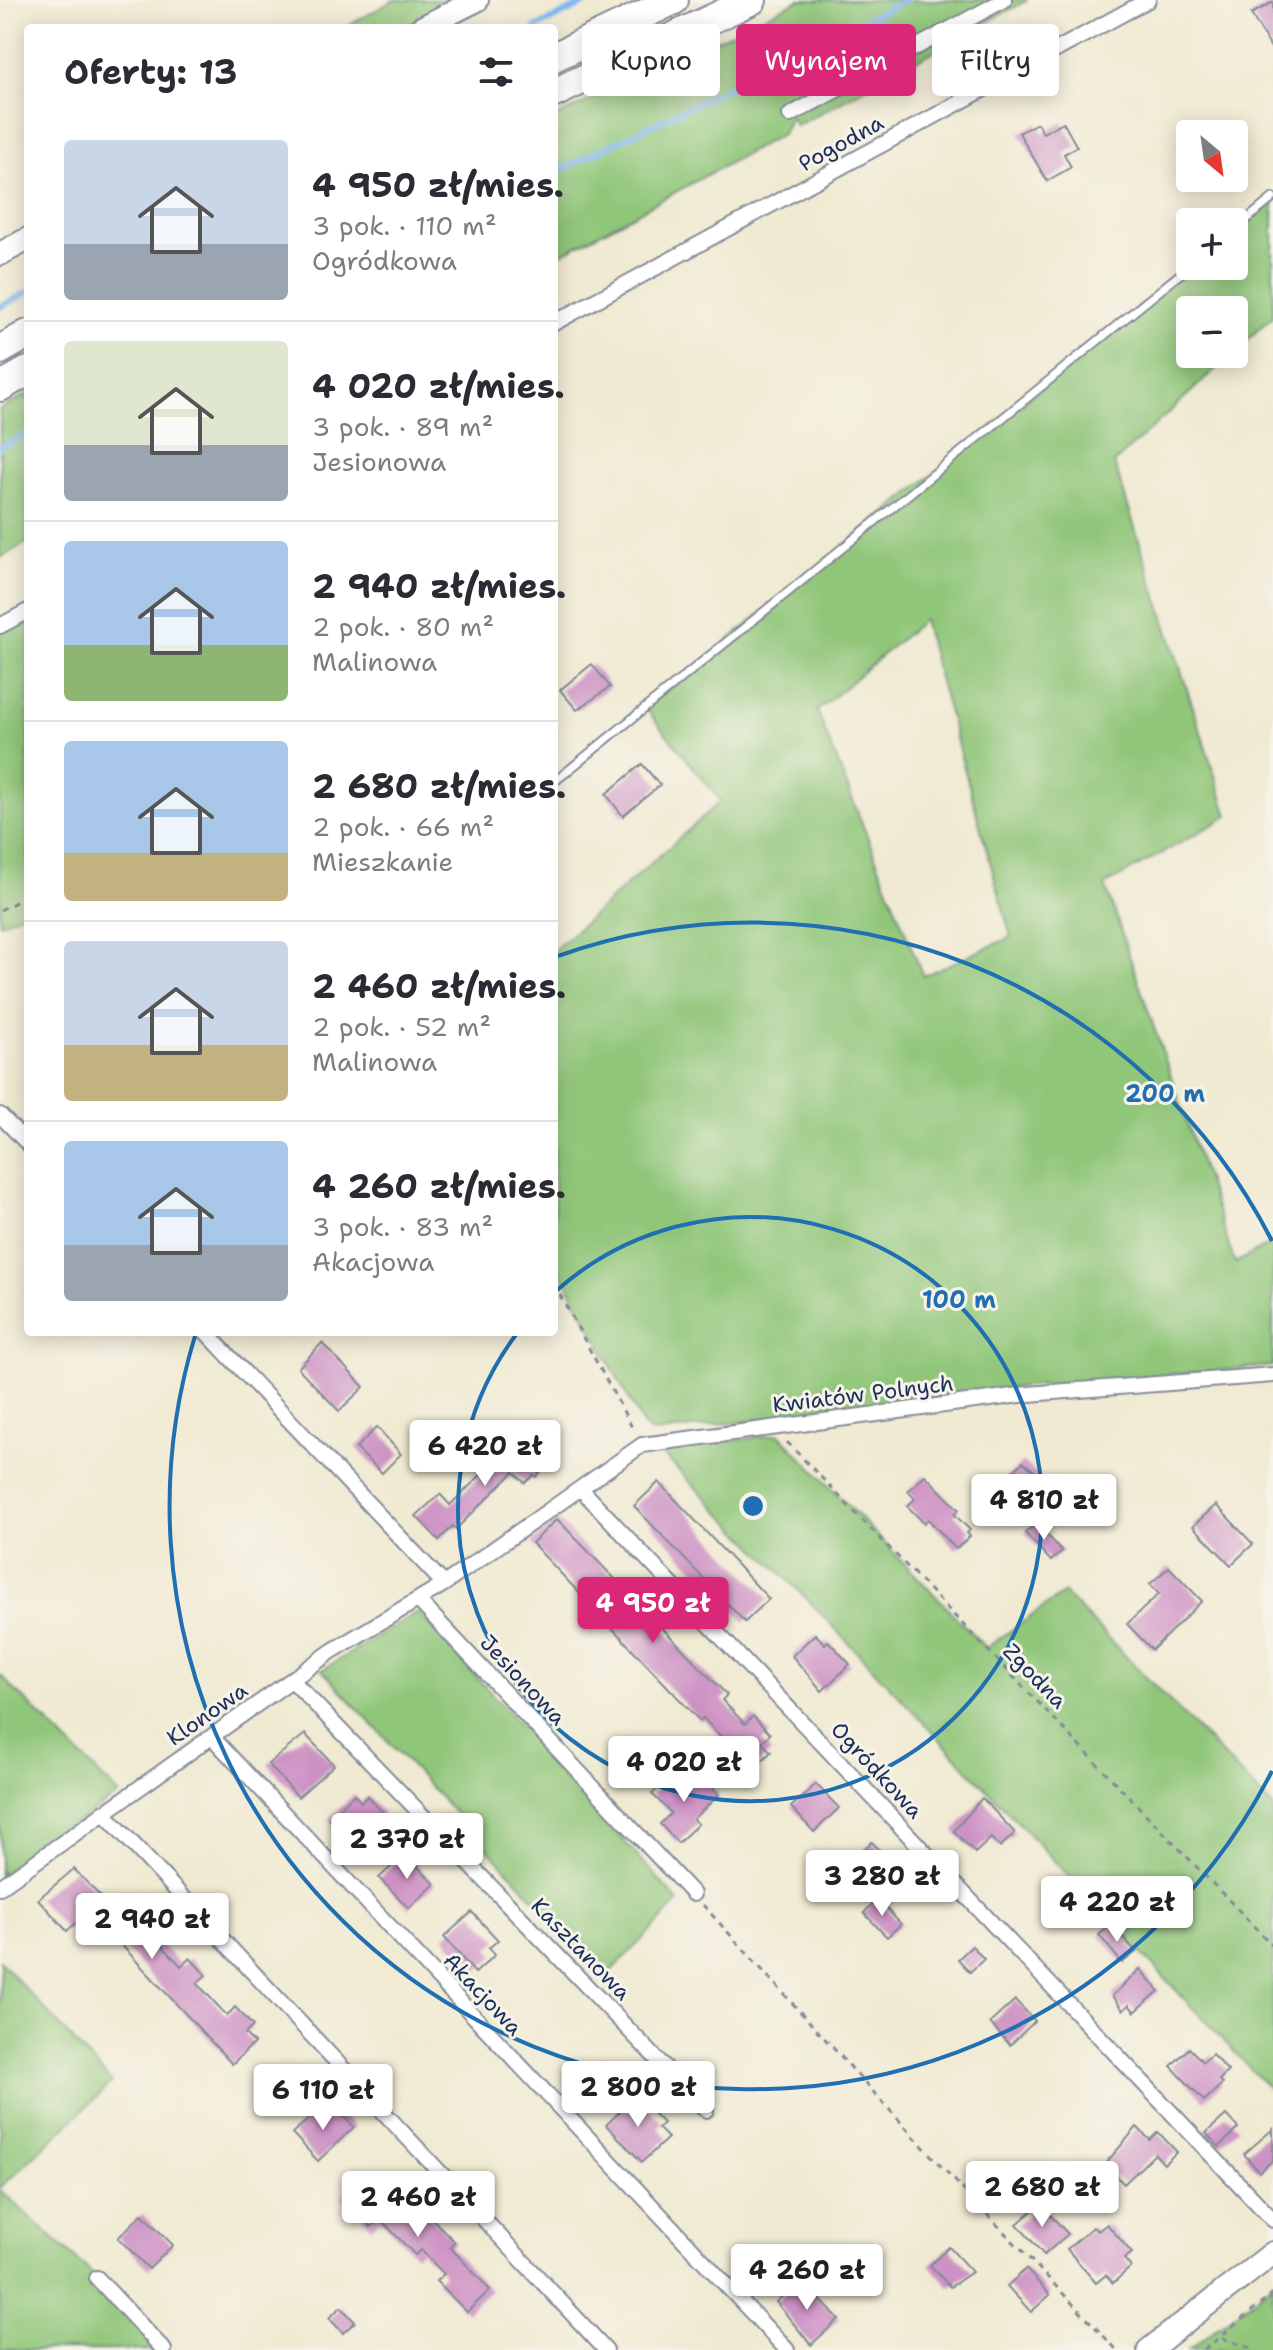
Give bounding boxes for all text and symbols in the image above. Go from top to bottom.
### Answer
chip: Kupno [582,24,720,96]
chip: Wynajem [736,24,916,96]
chip: Filtry [932,24,1059,96]
text: Oferty: 13 [64,49,237,95]
icon: filters [474,50,518,94]
street label: Pogodna [793,108,889,178]
north arrow [1176,120,1248,192]
map controls [1176,120,1248,368]
text: 4 950 zł/mies. [312,162,564,208]
icon: home [128,172,224,268]
text: 3 pok. · 110 m² [312,208,497,243]
button: + [1176,208,1248,280]
text: Ogródkowa [312,243,457,278]
button: − [1176,296,1248,368]
text: 4 020 zł/mies. [312,363,565,409]
icon: home [128,373,224,469]
text: 3 pok. · 89 m² [312,409,493,444]
text: Jesionowa [312,444,446,479]
text: 2 940 zł/mies. [312,563,566,609]
icon: home [128,573,224,669]
text: 2 pok. · 80 m² [312,609,494,644]
text: Malinowa [312,644,437,679]
text: 2 680 zł/mies. [312,763,566,809]
icon: home [128,773,224,869]
text: 2 pok. · 66 m² [312,809,494,844]
text: Mieszkanie [312,844,453,879]
text: 2 460 zł/mies. [312,963,566,1009]
icon: home [128,973,224,1069]
text: 2 pok. · 52 m² [312,1009,491,1044]
text: Malinowa [312,1044,437,1079]
text: 200 m [1125,1078,1205,1110]
text: 4 260 zł/mies. [312,1163,566,1209]
icon: home [128,1173,224,1269]
text: 3 pok. · 83 m² [312,1209,493,1244]
text: Akacjowa [312,1244,434,1279]
text: 100 m [922,1284,996,1316]
street label: Kwiatów Polnych [771,1369,955,1419]
pin: 6 420 zł [402,1420,568,1488]
text: 6 420 zł [428,1428,542,1463]
pin: 4 810 zł [961,1474,1127,1542]
text: 4 810 zł [989,1482,1099,1517]
centre of rings [739,1492,767,1520]
pin: 4 950 zł [570,1577,736,1645]
text: 4 950 zł [596,1585,710,1620]
street label: Jesionowa [474,1629,573,1732]
street label: Zgodna [997,1637,1074,1715]
street label: Klonowa [161,1675,253,1752]
street label: Ogródkowa [825,1715,930,1825]
pin: 4 020 zł [601,1736,767,1804]
text: 4 020 zł [626,1744,742,1779]
pin: 2 370 zł [324,1813,490,1881]
text: 2 370 zł [349,1821,465,1856]
pin: 3 280 zł [799,1850,965,1918]
text: 3 280 zł [824,1858,940,1893]
pin: 4 220 zł [1034,1876,1200,1944]
text: 4 220 zł [1059,1884,1175,1919]
street label: Kasztanowa [525,1891,637,2007]
pin: 2 940 zł [69,1893,235,1961]
text: 2 940 zł [94,1901,210,1936]
street label: Akacjowa [437,1946,529,2042]
pin: 2 800 zł [555,2061,721,2129]
pin: 6 110 zł [240,2064,406,2132]
text: 2 800 zł [580,2069,696,2104]
text: 6 110 zł [272,2072,374,2107]
pin: 2 680 zł [959,2161,1125,2229]
text: 2 680 zł [984,2169,1100,2204]
pin: 2 460 zł [335,2171,501,2239]
text: 2 460 zł [360,2179,476,2214]
pin: 4 260 zł [724,2244,890,2312]
text: 4 260 zł [749,2252,865,2287]

